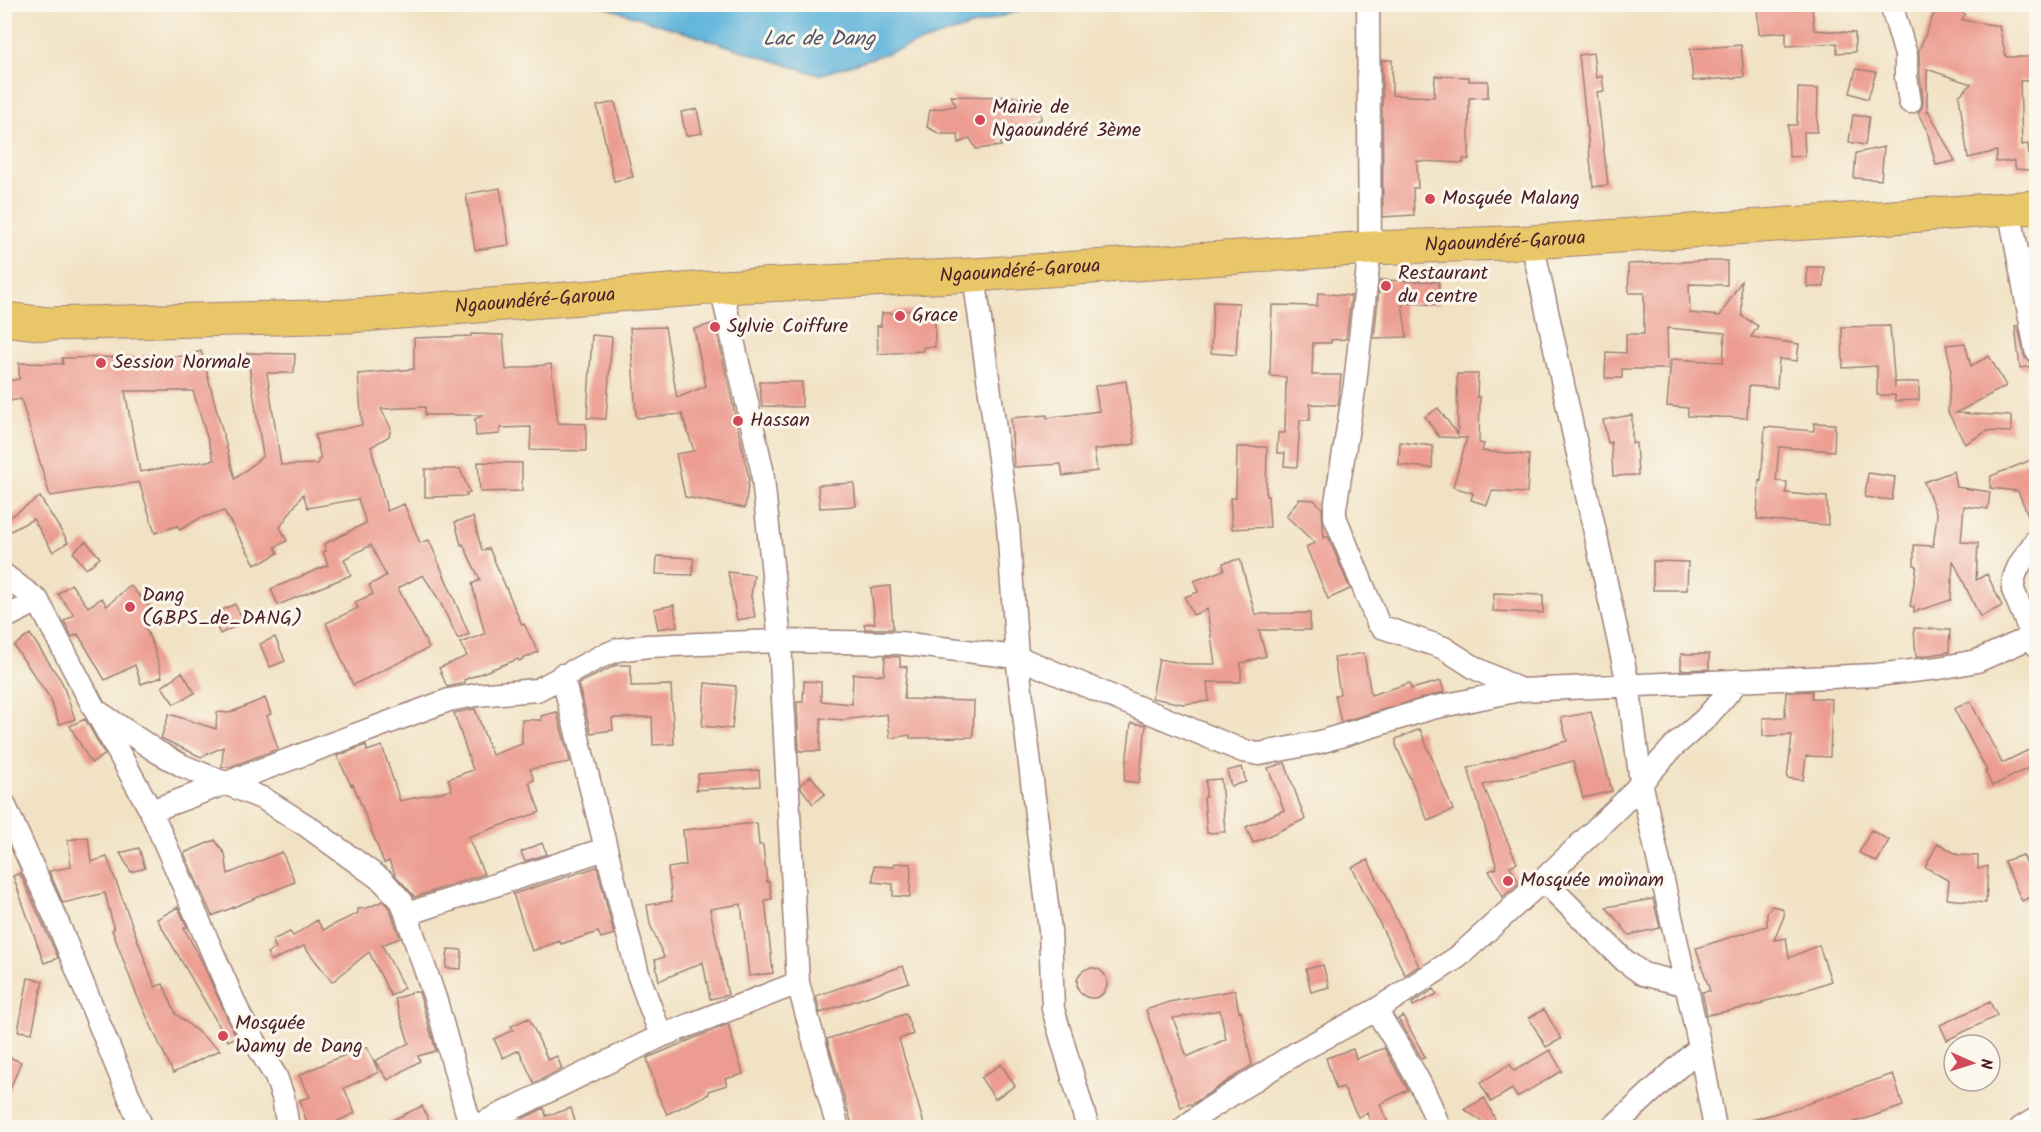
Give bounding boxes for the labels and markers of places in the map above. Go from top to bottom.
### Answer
place label: Mairie de Ngaoundéré 3ème [992,92,1141,147]
marker: Mairie de Ngaoundéré 3ème [973,113,987,127]
place label: Mosquée Malang [1442,183,1580,215]
marker: Mosquée Malang [1423,192,1437,206]
place label: Restaurant du centre [1398,258,1489,313]
marker: Restaurant du centre [1379,279,1393,293]
place label: Grace [912,300,958,332]
marker: Grace [893,309,907,323]
place label: Sylvie Coiffure [727,311,848,343]
marker: Sylvie Coiffure [708,320,722,334]
place label: Session Normale [113,347,251,379]
marker: Session Normale [94,356,108,370]
place label: Hassan [750,405,810,437]
marker: Hassan [731,414,745,428]
place label: Dang (GBPS_de_DANG) [142,580,302,635]
marker: Dang (GBPS_de_DANG) [123,600,137,614]
place label: Mosquée moïnam [1520,865,1664,897]
marker: Mosquée moïnam [1501,874,1515,888]
place label: Mosquée Wamy de Dang [235,1008,363,1063]
marker: Mosquée Wamy de Dang [216,1029,230,1043]

